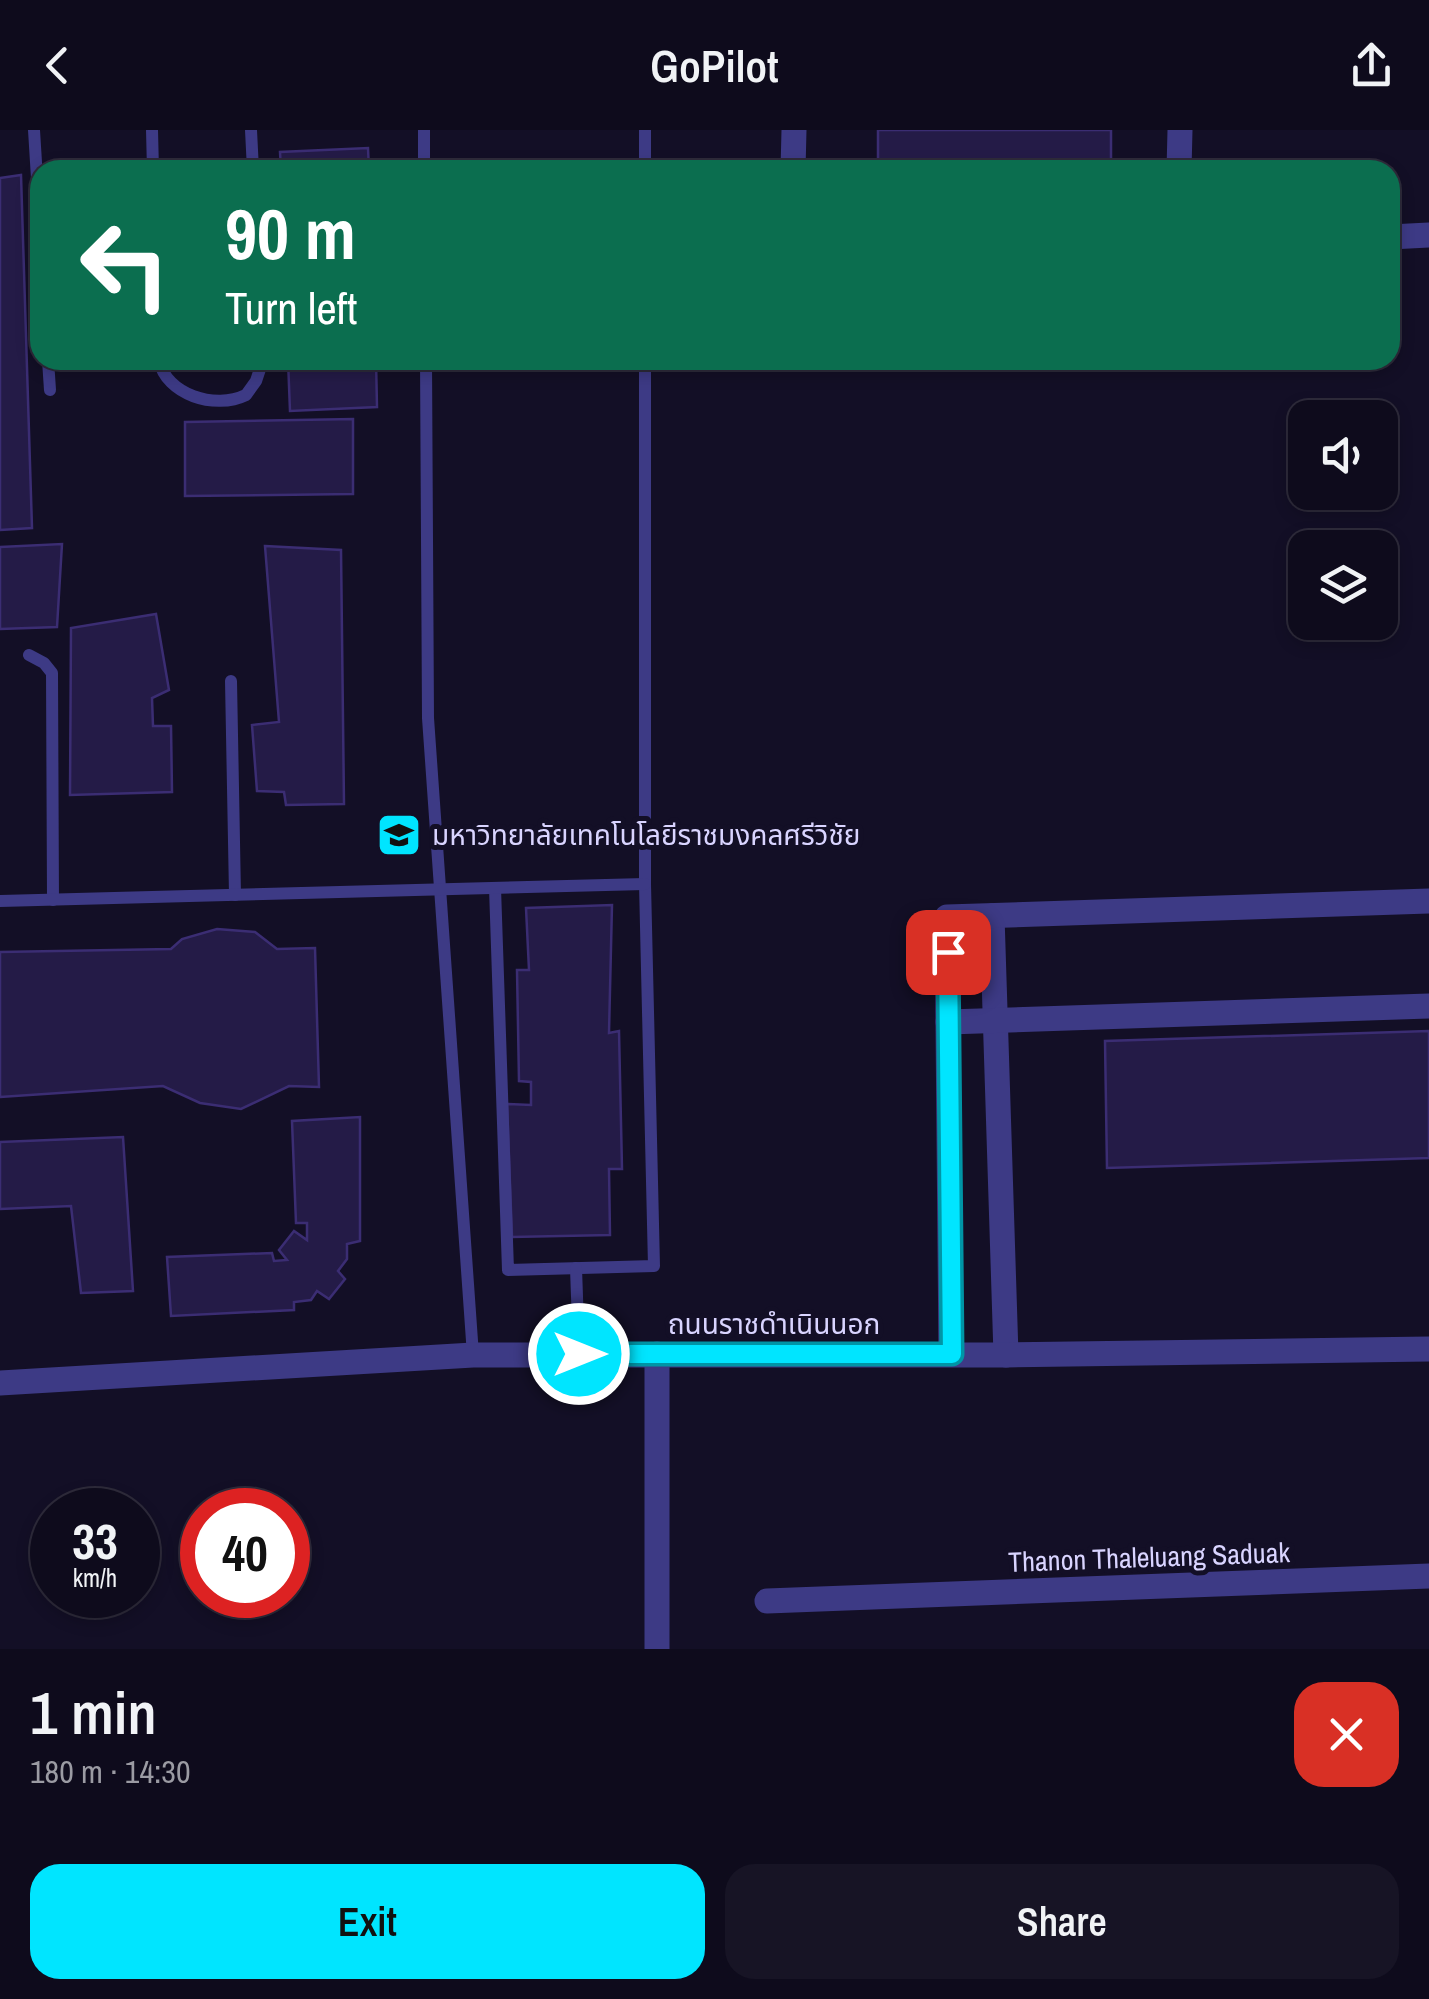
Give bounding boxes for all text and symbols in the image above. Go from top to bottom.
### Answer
text: GoPilot [650,35,779,96]
icon: back [30,38,85,93]
icon: share [1344,38,1399,93]
text: 90 m [225,187,356,281]
icon: left [60,200,190,330]
text: Turn left [225,277,357,338]
map controls [1288,400,1398,640]
button: sound [1288,400,1398,510]
button: layers [1288,530,1398,640]
school or university icon: มหาวิทยาลัยเทคโนโลยีราชมงคลศรีวิชัย [376,812,422,858]
place label: มหาวิทยาลัยเทคโนโลยีราชมงคลศรีวิชัย [432,816,860,854]
pin [906,910,991,995]
icon: arrive [921,925,976,980]
position arrow [527,1302,631,1406]
street label: ถนนราชดำเนินนอก [668,1305,880,1343]
speed limit sign: 40 [180,1488,310,1618]
text: 33 [72,1507,118,1575]
street label: Thanon Thaleluang Saduak [1008,1533,1291,1581]
text: km/h [73,1561,117,1595]
text: 1 min [30,1672,157,1753]
button: close [1294,1682,1399,1787]
text: 180 m · 14:30 [30,1750,190,1793]
button: Exit [30,1864,705,1979]
button: Share [725,1864,1399,1979]

